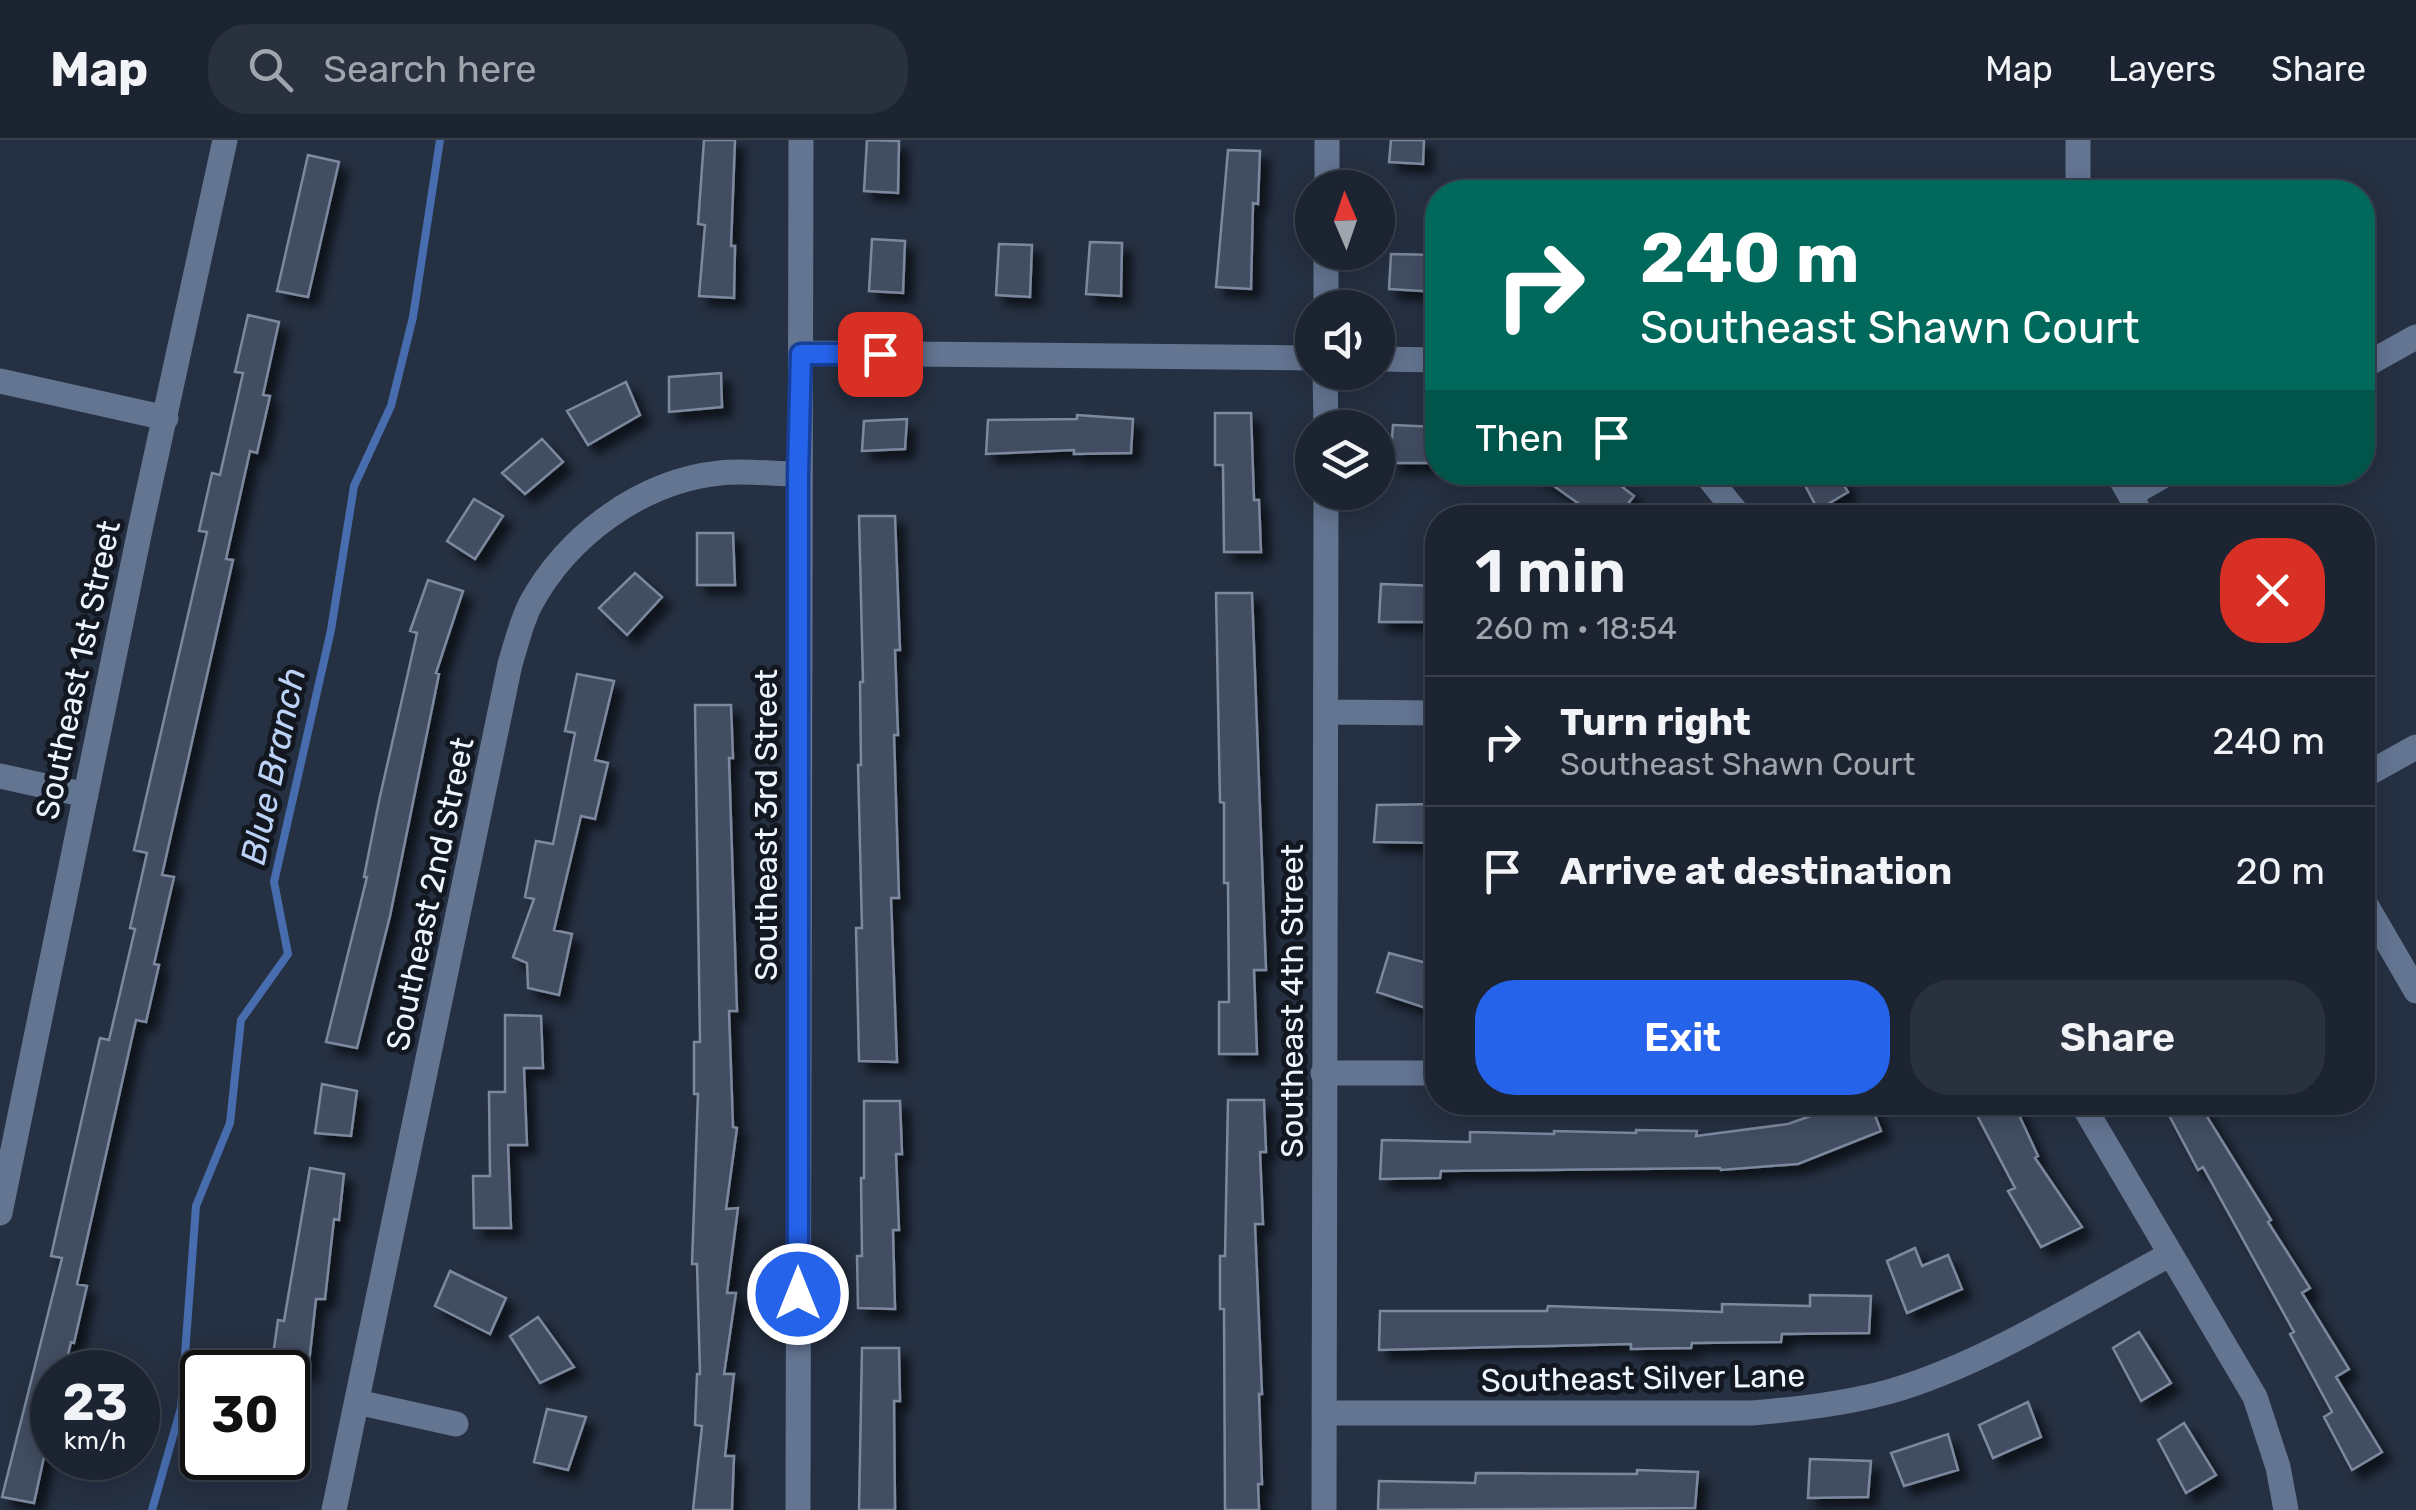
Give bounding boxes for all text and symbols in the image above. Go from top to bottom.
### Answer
search box [208,24,908,114]
text: Map [50,41,148,98]
icon: search [243,42,298,97]
text: Search here [323,46,537,92]
text: Map [1985,48,2053,90]
text: Layers [2108,48,2216,90]
text: Share [2271,48,2366,90]
north arrow [1295,170,1395,270]
map controls [1295,170,1395,510]
text: 240 m [1640,217,1860,300]
icon: right [1475,220,1605,350]
button: sound [1295,290,1395,390]
text: Southeast Shawn Court [1640,301,2140,354]
pin [838,312,923,397]
icon: arrive [853,327,908,382]
button: layers [1295,410,1395,510]
icon: arrive [1584,410,1639,465]
text: Then [1475,415,1564,461]
street label: Southeast 1st Street [28,517,128,823]
text: 1 min [1475,536,1626,607]
button: close [2220,538,2325,643]
text: 260 m · 18:54 [1475,609,1677,647]
water label: Blue Branch [232,664,314,868]
street label: Southeast 3rd Street [747,669,785,981]
text: Turn right [1560,699,1751,745]
icon: right [1475,714,1530,769]
text: 240 m [2212,718,2325,764]
street label: Southeast 2nd Street [378,734,482,1054]
text: Southeast Shawn Court [1560,745,1915,783]
street label: Southeast 4th Street [1273,844,1311,1158]
icon: arrive [1475,844,1530,899]
text: Arrive at destination [1560,848,1952,894]
text: 20 m [2235,848,2325,894]
button: Exit [1475,980,1890,1095]
button: Share [1910,980,2325,1095]
position arrow [746,1242,850,1346]
speed limit sign: 30 [180,1350,310,1480]
street label: Southeast Silver Lane [1480,1356,1806,1400]
text: 23 [62,1373,128,1433]
text: km/h [64,1426,126,1455]

